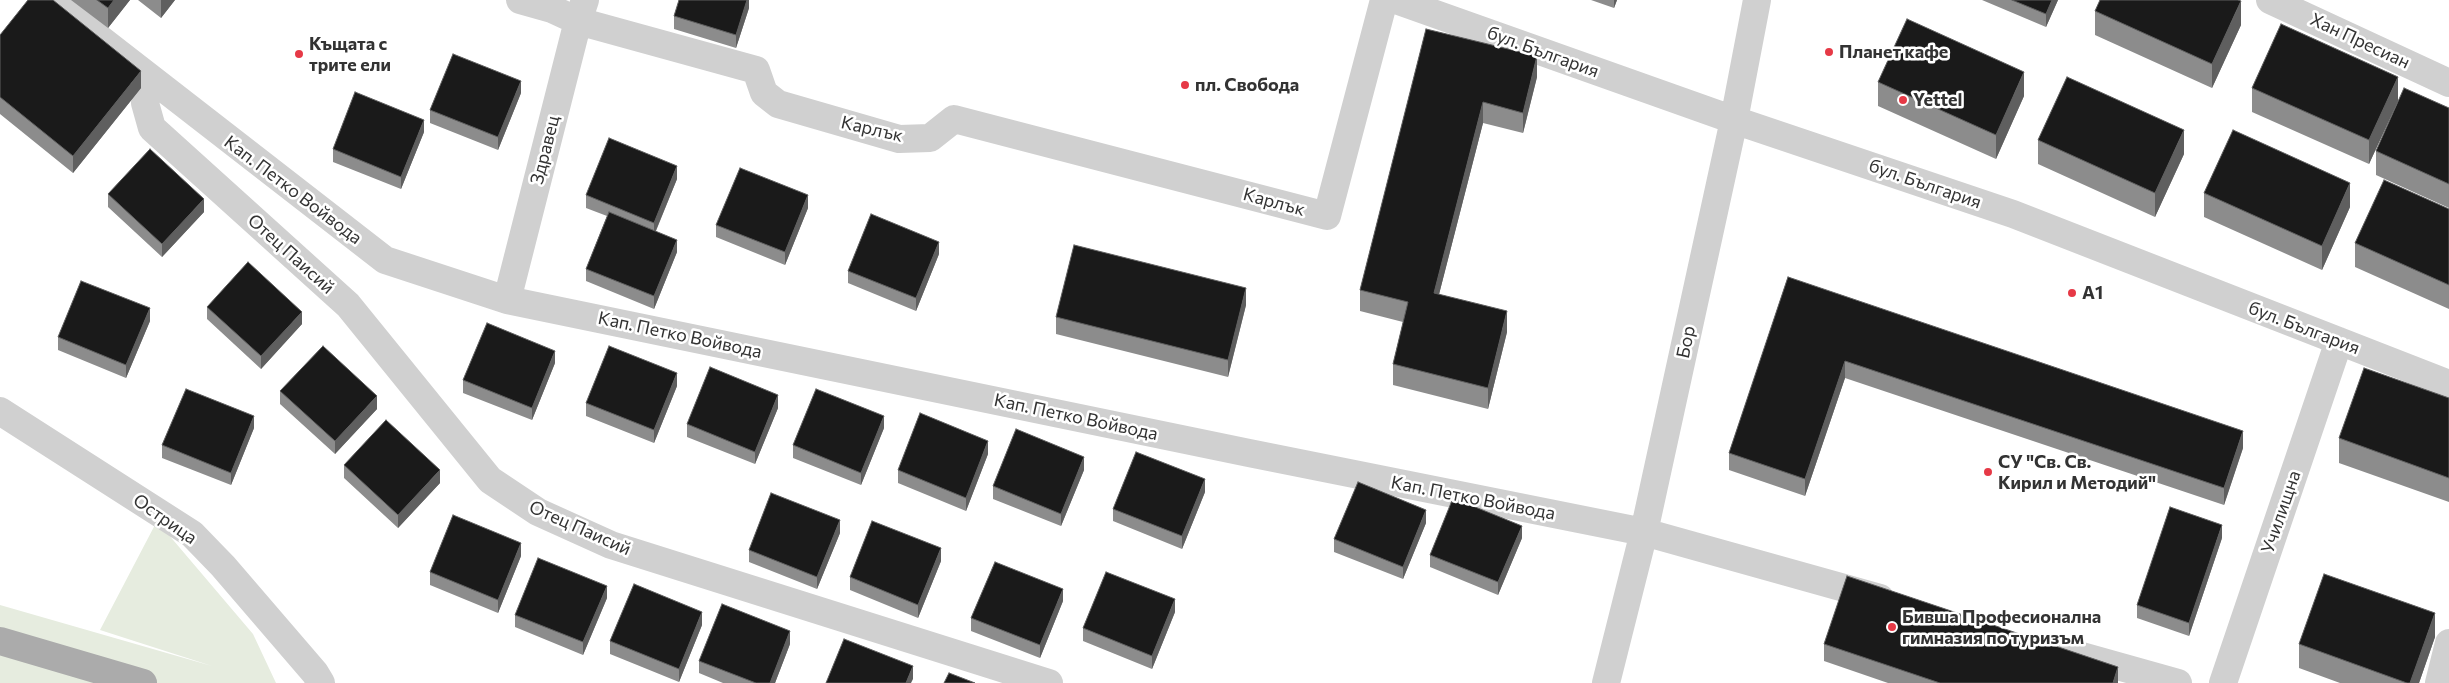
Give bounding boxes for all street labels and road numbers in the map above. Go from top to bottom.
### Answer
street label: Хан Пресиан [2307,8,2413,74]
street label: бул. България [1484,22,1602,82]
street label: Карлък [839,111,905,147]
street label: Здравец [526,113,564,187]
street label: Кап. Петко Войвода [220,131,366,249]
street label: бул. България [1866,155,1984,213]
street label: Карлък [1241,183,1307,221]
street label: Отец Паисий [243,209,339,299]
street label: бул. България [2245,297,2363,359]
street label: Кап. Петко Войвода [596,307,764,363]
street label: Бор [1672,324,1700,360]
street label: Кап. Петко Войвода [992,389,1160,445]
street label: Училищна [2257,468,2305,556]
street label: Кап. Петко Войвода [1389,471,1557,525]
street label: Острица [129,489,201,549]
street label: Отец Паисий [526,496,634,560]

